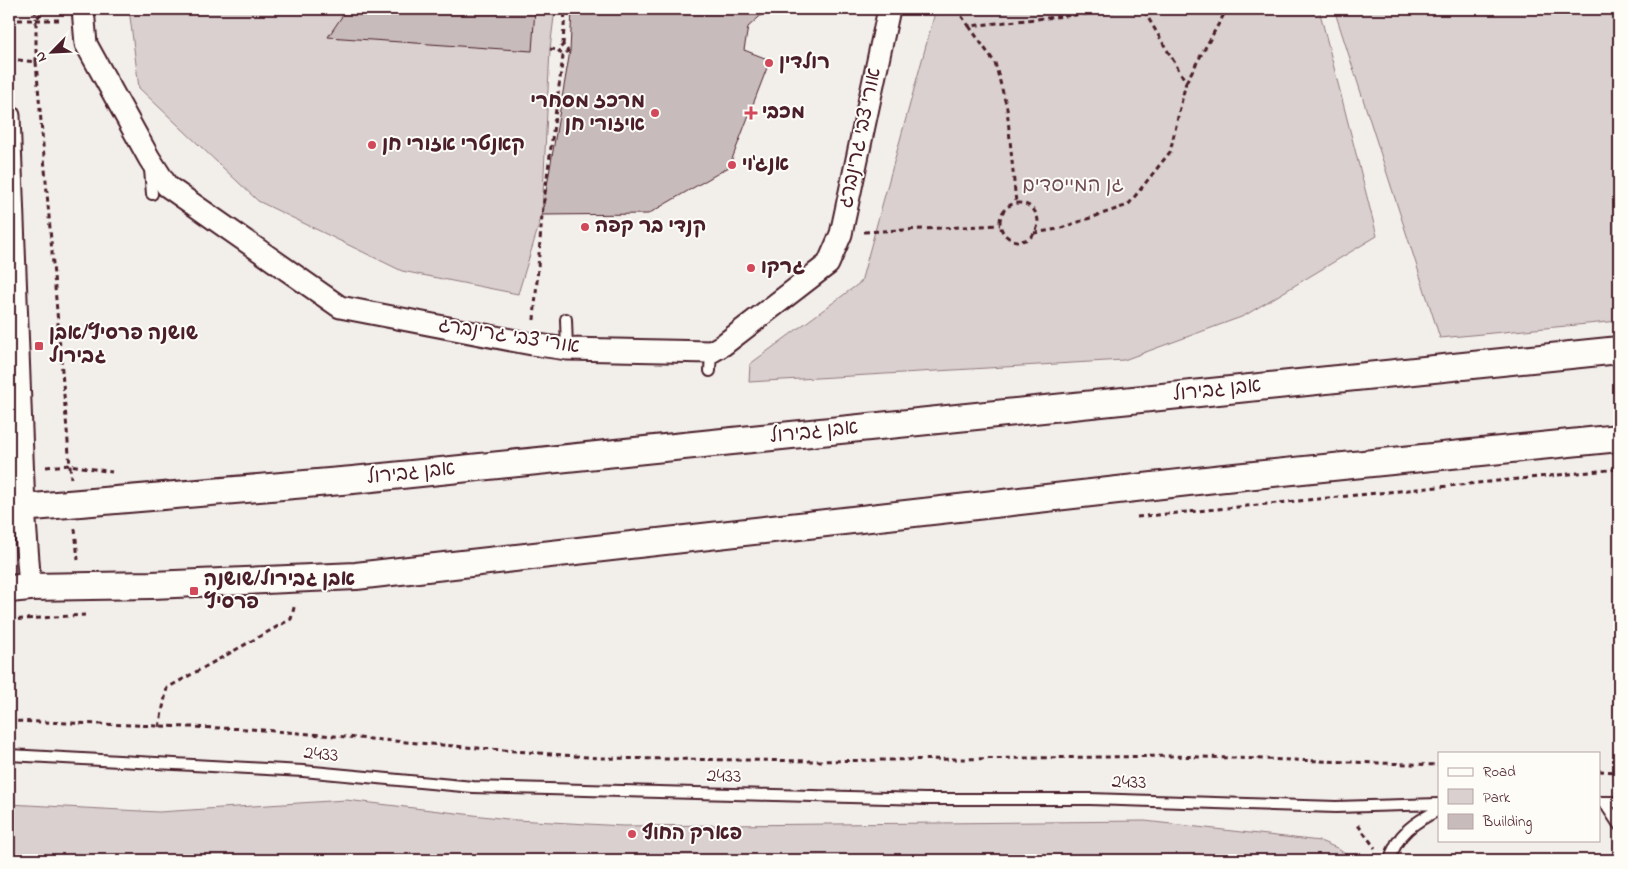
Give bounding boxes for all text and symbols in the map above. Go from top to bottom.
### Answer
north arrow [28,28,78,78]
text: N [30,48,53,65]
place label: רולדין [779,49,830,78]
marker: רולדין [763,57,775,69]
street label: אורי צבי גרינברג [832,65,890,211]
place label: מרכז מסחרי איזורי חן [531,88,645,140]
place label: מכבי [762,99,805,128]
marker: מכבי [744,106,758,120]
marker: מרכז מסחרי איזורי חן [649,107,661,119]
place label: קאנטרי אזורי חן [382,131,525,160]
marker: קאנטרי אזורי חן [366,139,378,151]
place label: אנג'וי [742,151,789,180]
marker: אנג'וי [726,159,738,171]
park label: גן המייסדים [1022,172,1124,201]
place label: קנדי בר קפה [595,213,706,242]
marker: קנדי בר קפה [579,221,591,233]
place label: גרקו [761,254,805,283]
marker: גרקו [745,262,757,274]
street label: אורי צבי גרינברג [436,312,582,362]
place label: שושנה פרסיץ/אבן גבירול [49,320,199,372]
marker: שושנה פרסיץ/אבן גבירול [33,340,45,352]
street label: אבן גבירול [1171,372,1263,410]
street label: אבן גבירול [768,414,860,452]
street label: אבן גבירול [365,455,457,493]
place label: אבן גבירול/שושנה פרסיץ [204,566,355,618]
marker: אבן גבירול/שושנה פרסיץ [188,585,200,597]
street label: 2433 [302,739,340,771]
legend [1438,752,1600,842]
text: Road [1483,761,1516,783]
street label: 2433 [706,762,742,792]
street label: 2433 [1111,768,1147,798]
text: Park [1483,787,1511,809]
text: Building [1482,811,1532,834]
place label: פארק החוף [642,820,742,849]
marker: פארק החוף [626,828,638,840]

